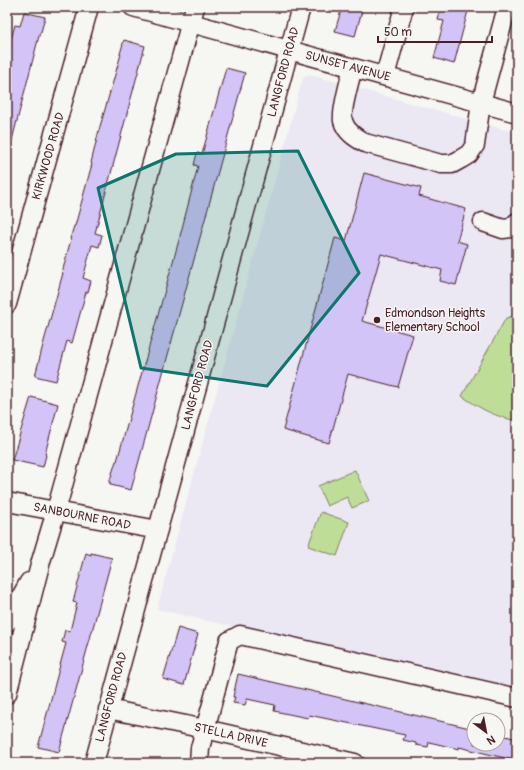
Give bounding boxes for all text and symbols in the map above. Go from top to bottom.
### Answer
scale bar [378,18,492,44]
street label: LANGFORD ROAD [264,25,303,119]
text: 50 m [384,25,412,40]
street label: SUNSET AVENUE [304,48,392,85]
street label: KIRKWOOD ROAD [29,110,68,202]
place label: Edmondson Heights Elementary School [385,306,486,335]
marker: Edmondson Heights Elementary School [372,315,382,325]
street label: LANGFORD ROAD [178,338,217,432]
street label: SANBOURNE ROAD [32,500,132,533]
street label: LANGFORD ROAD [92,650,131,744]
north arrow [466,712,506,752]
street label: STELLA DRIVE [193,720,269,751]
text: N [484,733,498,748]

